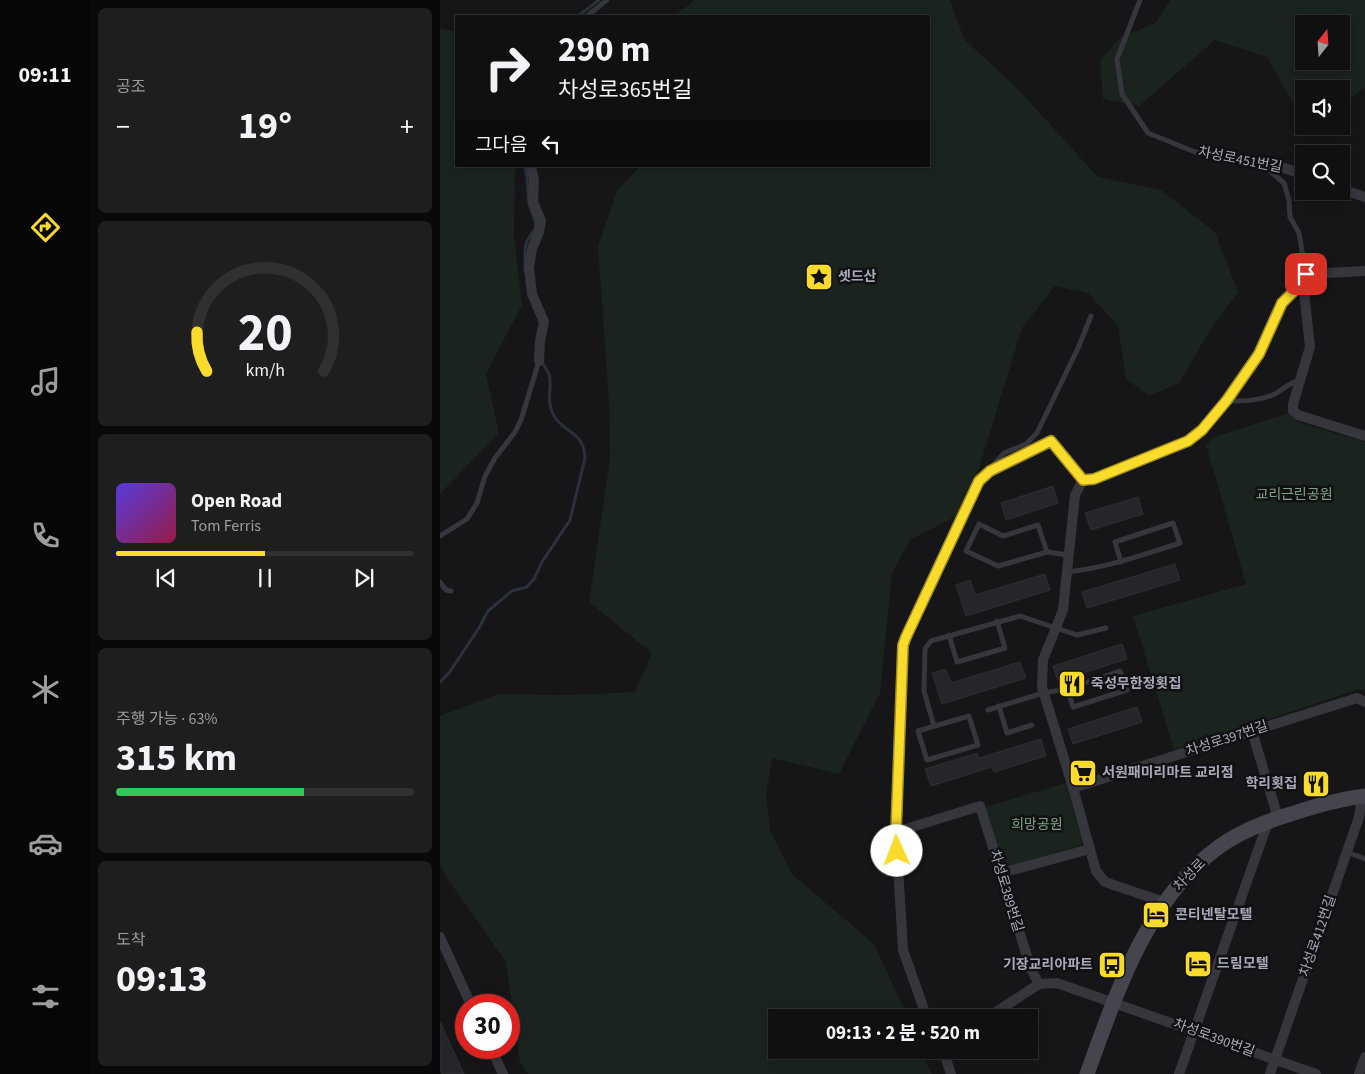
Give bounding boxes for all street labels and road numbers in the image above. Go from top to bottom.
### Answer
street label: 차성로451번길 [1196,142,1284,178]
street label: 차성로397번길 [1183,716,1271,762]
street label: 차성로389번길 [984,847,1028,935]
street label: 차성로 [1169,854,1211,896]
street label: 차성로412번길 [1295,892,1341,980]
street label: 차성로390번길 [1171,1014,1257,1062]

